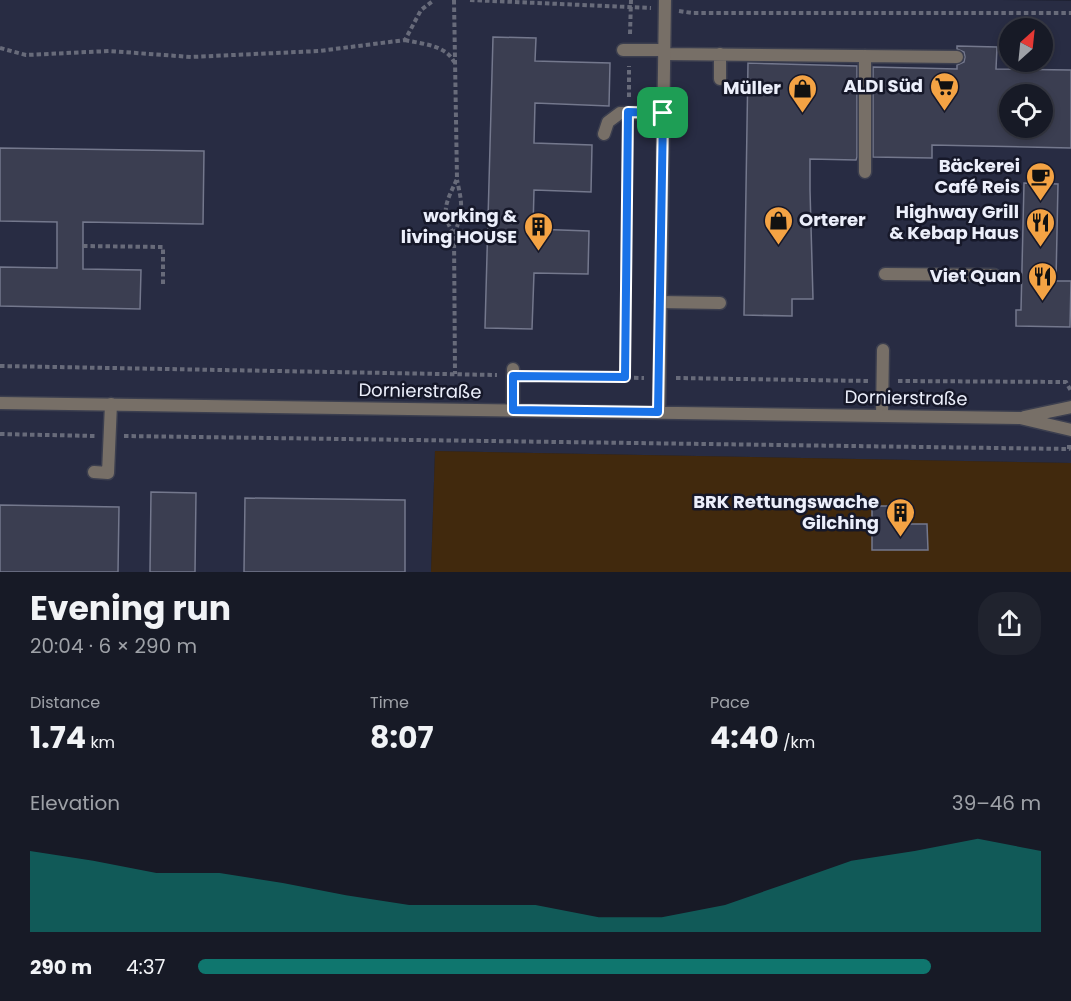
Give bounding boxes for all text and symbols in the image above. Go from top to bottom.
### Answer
north arrow [999,18,1053,72]
map controls [999,18,1053,138]
supermarket icon: ALDI Süd [928,70,960,112]
shop icon: Müller [786,72,818,114]
place label: ALDI Süd [844,73,923,98]
place label: Müller [723,75,781,100]
button: locate [999,84,1053,138]
pin [637,87,688,138]
icon: arrive [646,96,679,129]
place label: Bäckerei Café Reis [935,153,1020,199]
cafe icon: Bäckerei Café Reis [1025,160,1057,202]
place label: Highway Grill & Kebap Haus [889,199,1019,245]
place label: working & living HOUSE [401,203,518,249]
shop icon: Orterer [762,204,794,246]
restaurant icon: Highway Grill & Kebap Haus [1024,206,1056,248]
place label: Orterer [799,207,866,232]
building icon: working & living HOUSE [522,210,554,252]
restaurant icon: Viet Quan [1026,260,1058,302]
place label: Viet Quan [930,263,1021,288]
street label: Dornierstraße [358,377,482,404]
street label: Dornierstraße [844,384,968,411]
place label: BRK Rettungswache Gilching [693,489,879,535]
building icon: BRK Rettungswache Gilching [884,496,916,538]
text: Evening run [30,585,231,632]
button: share [978,592,1041,655]
text: 20:04 · 6 × 290 m [30,632,197,660]
text: Distance [30,691,100,714]
text: Time [370,691,409,714]
text: Pace [710,691,750,714]
text: 1.74 [30,716,86,759]
text: 8:07 [370,716,434,759]
text: 4:40 [710,716,779,759]
text: km [86,731,115,754]
text: /km [779,731,815,754]
text: Elevation [30,789,120,817]
text: 39–46 m [952,789,1041,817]
text: 290 m [30,953,92,981]
text: 4:37 [126,953,166,981]

